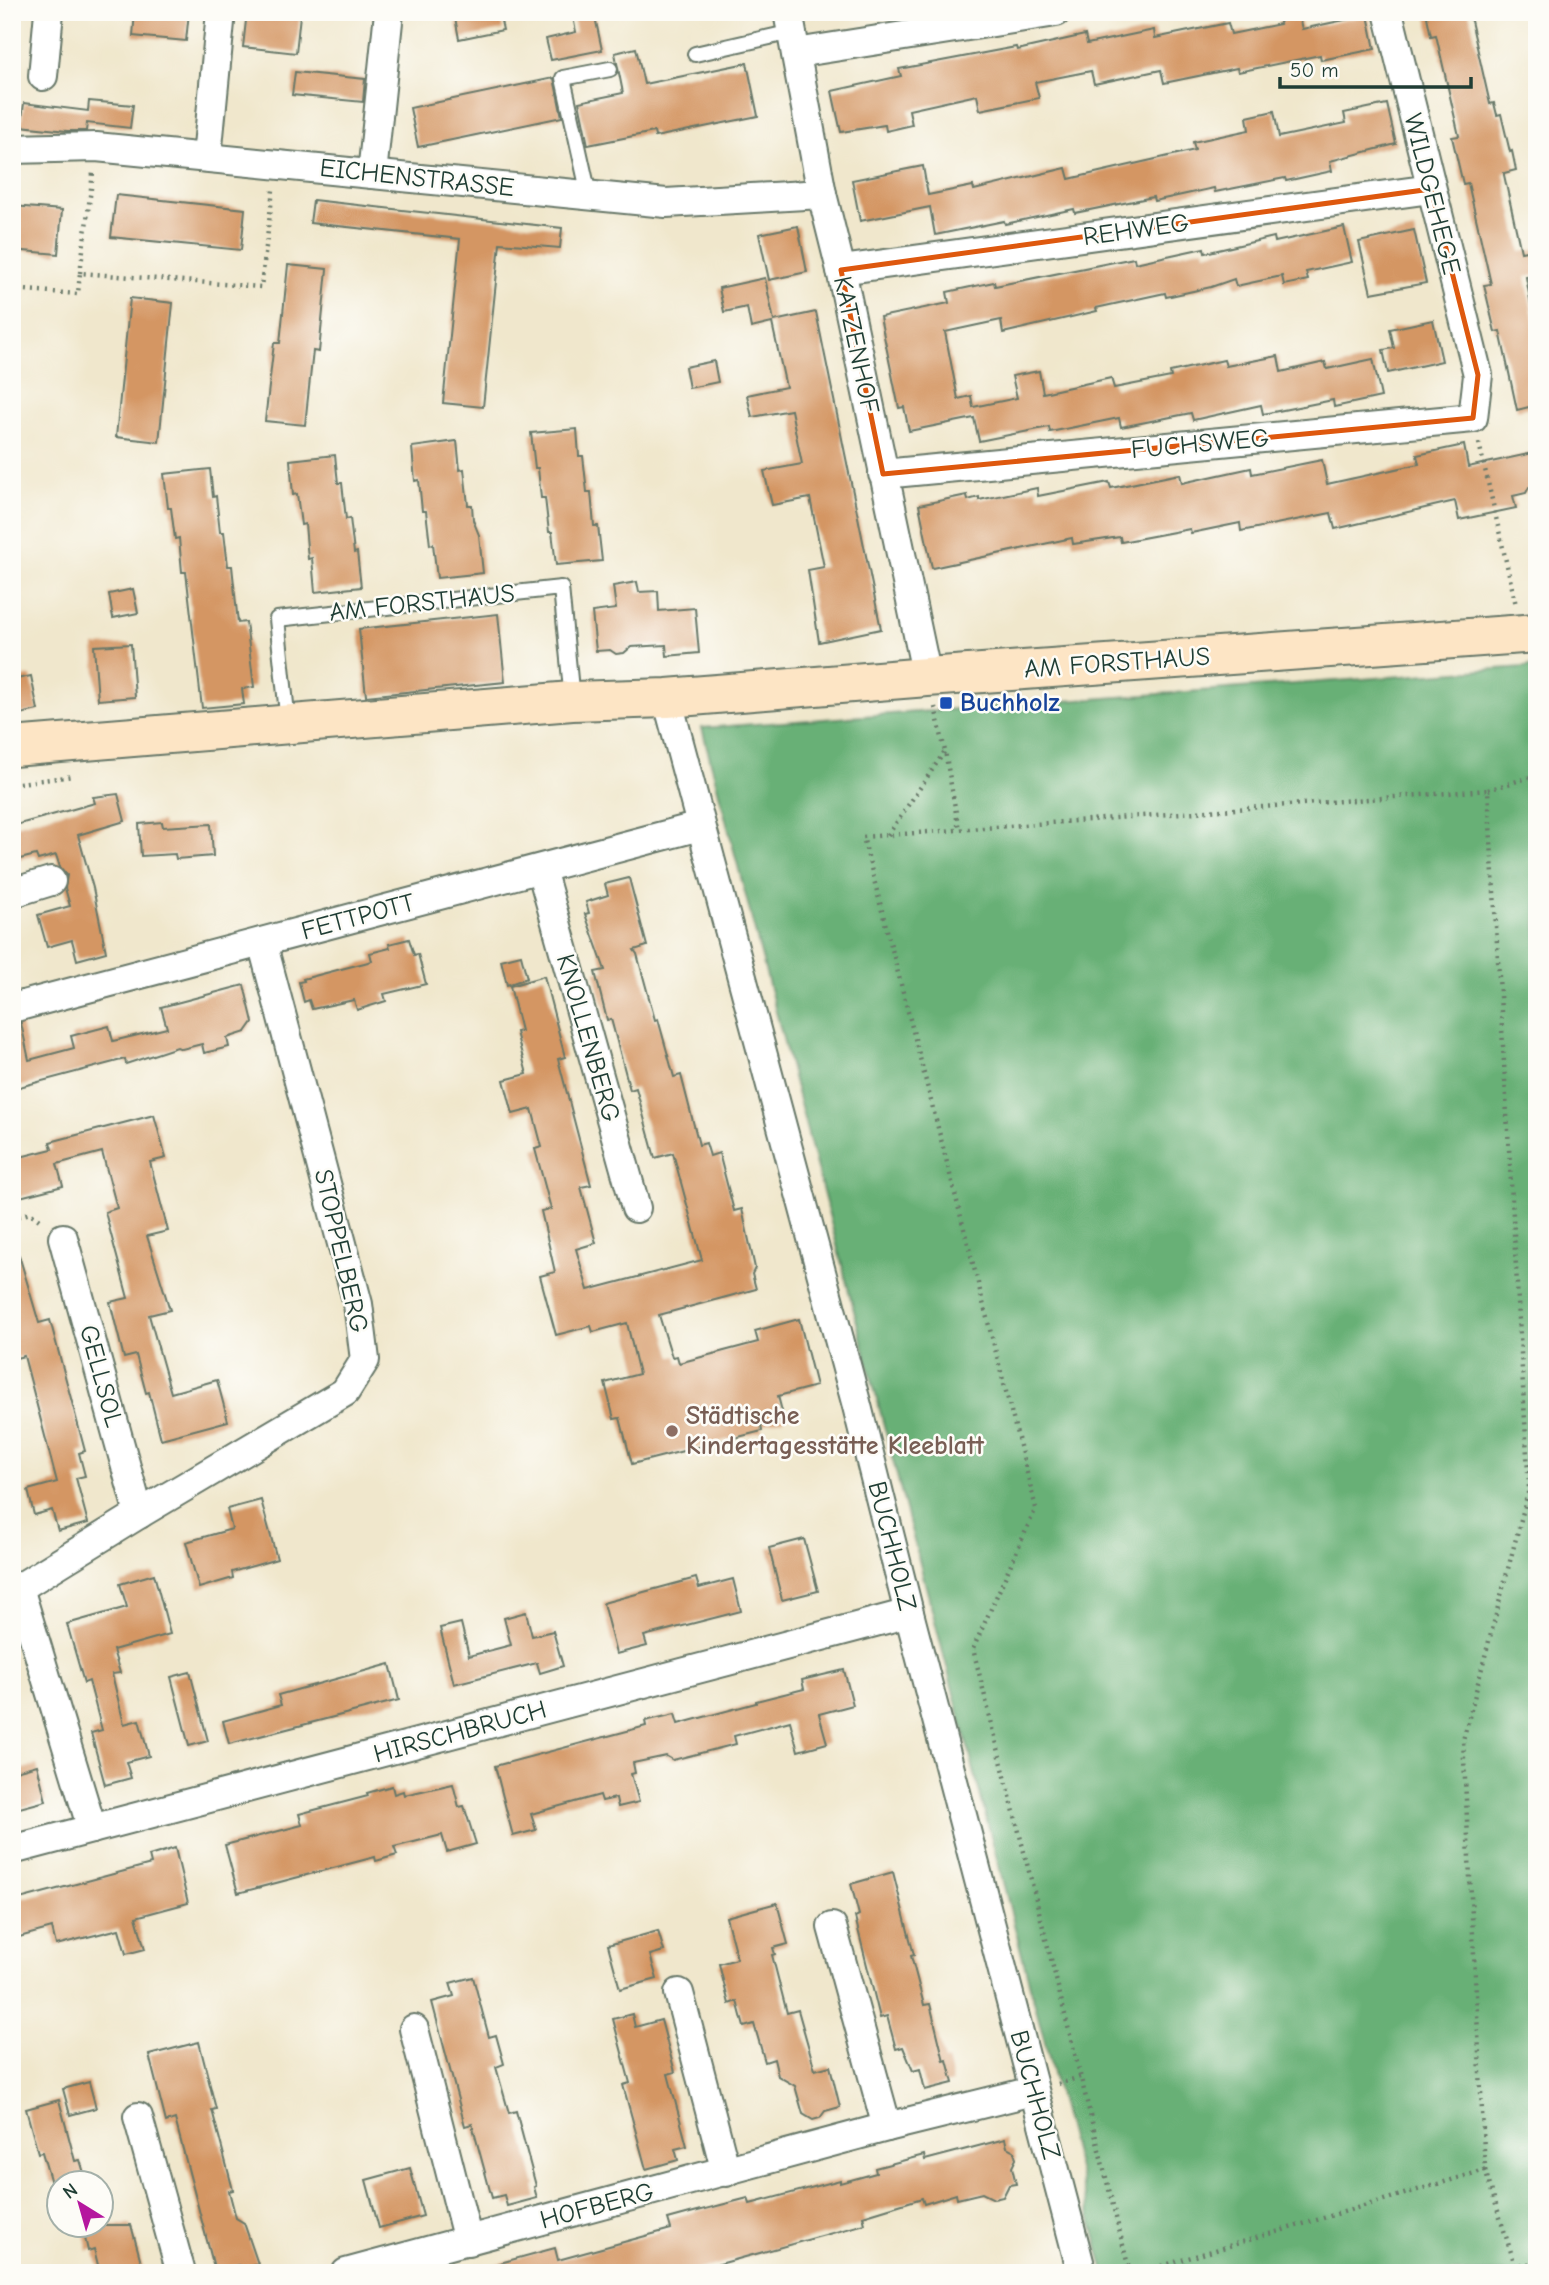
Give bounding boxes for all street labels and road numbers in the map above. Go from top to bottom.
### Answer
street label: WILDGEHEGE [1397,110,1467,278]
street label: EICHENSTRASSE [318,153,516,203]
street label: REHWEG [1081,208,1191,252]
street label: KATZENHOF [827,274,885,416]
street label: FUCHSWEG [1130,423,1270,465]
street label: AM FORSTHAUS [328,578,516,628]
street label: AM FORSTHAUS [1023,642,1211,684]
street label: FETTPOTT [298,887,418,947]
street label: KNOLLENBERG [550,951,626,1125]
street label: STOPPELBERG [308,1166,374,1336]
street label: GELLSOL [73,1322,129,1430]
street label: BUCHHOLZ [861,1478,923,1614]
street label: HIRSCHBRUCH [370,1694,550,1770]
street label: BUCHHOLZ [1003,2027,1067,2163]
street label: HOFBERG [537,2176,657,2236]

